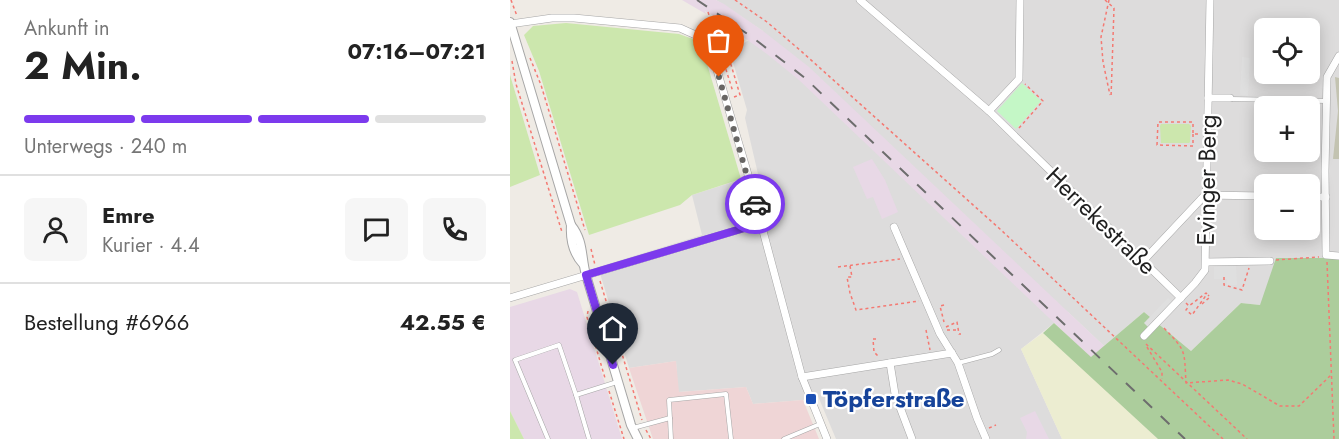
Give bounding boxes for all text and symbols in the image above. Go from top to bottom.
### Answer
text: Ankunft in [24,14,110,43]
pin [693,15,744,77]
map controls [1254,18,1320,240]
button: locate [1254,18,1320,84]
icon: bag [702,24,735,57]
text: 07:16–07:21 [347,35,486,67]
text: 2 Min. [24,37,142,94]
button: + [1254,96,1320,162]
street label: Evinger Berg [1188,114,1225,246]
text: Unterwegs · 240 m [24,132,187,161]
street label: Herrekestraße [1038,159,1164,282]
courier [725,174,785,234]
button: − [1254,174,1320,240]
icon: car [739,188,772,221]
button: person [24,198,87,261]
button: chat [345,198,408,261]
button: phone [423,198,486,261]
text: Emre [102,199,155,231]
text: Kurier · 4.4 [102,231,200,260]
pin [587,303,638,365]
text: Bestellung #6966 [24,306,189,338]
text: 42.55 € [400,306,486,338]
icon: home [596,312,629,345]
place label: Töpferstraße [823,381,965,416]
marker: Töpferstraße [804,392,818,406]

